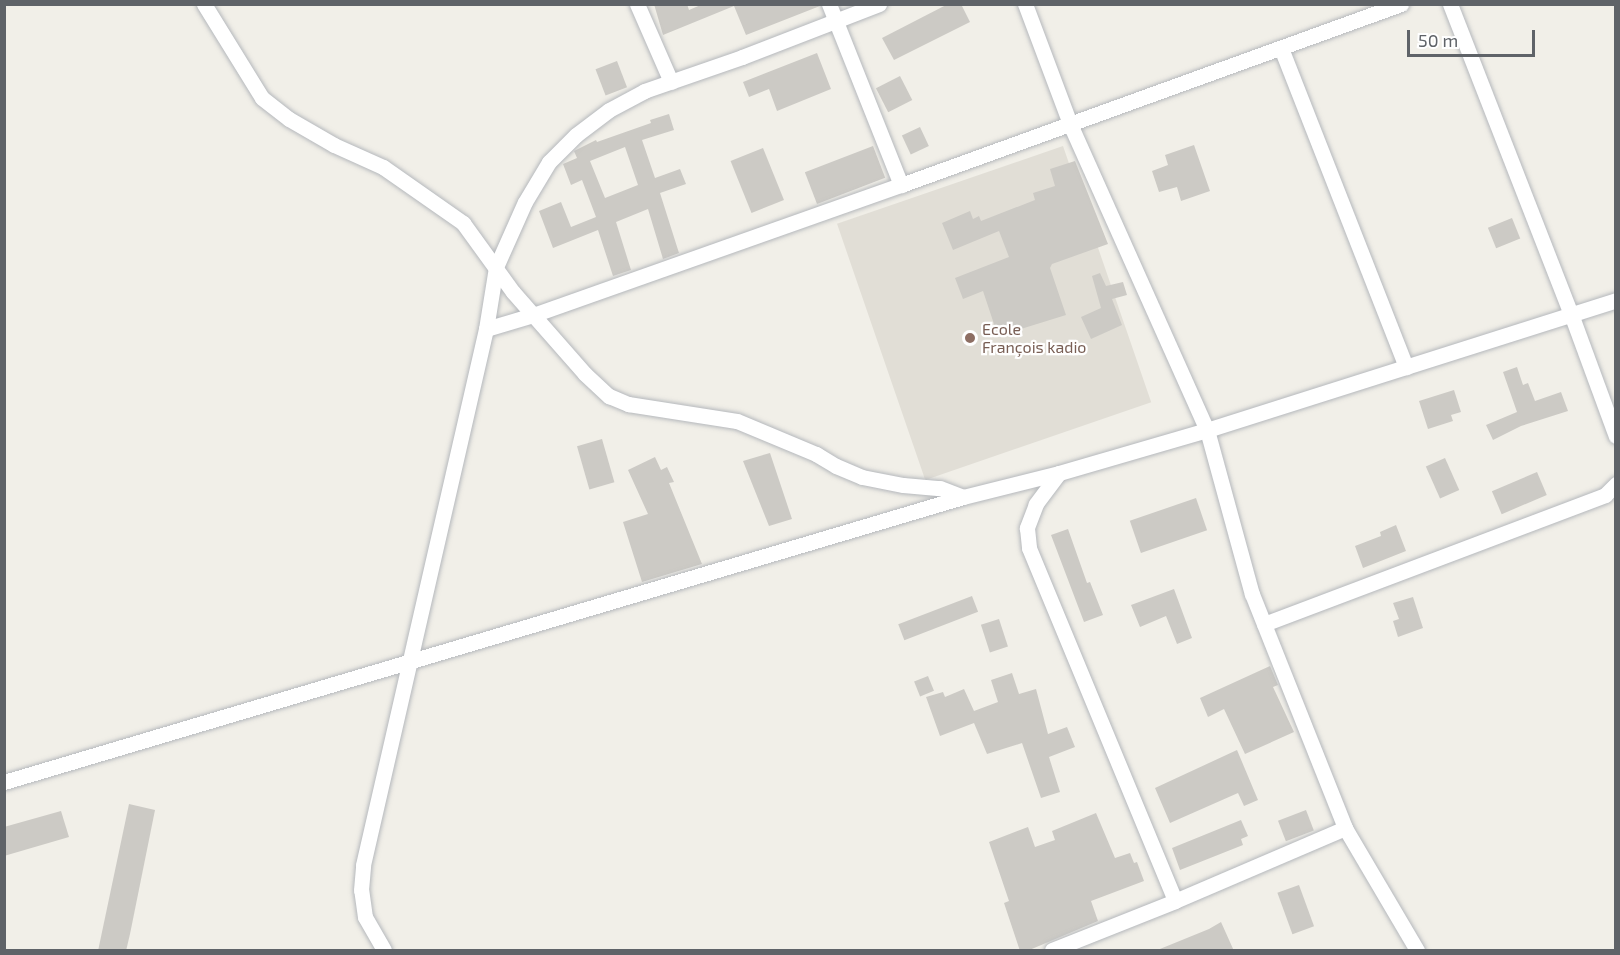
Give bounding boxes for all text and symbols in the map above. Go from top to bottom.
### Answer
scale bar [1410,18,1538,56]
text: 50 m [1418,29,1458,51]
place label: Ecole François kadio [982,319,1086,357]
marker: Ecole François kadio [963,331,977,345]

